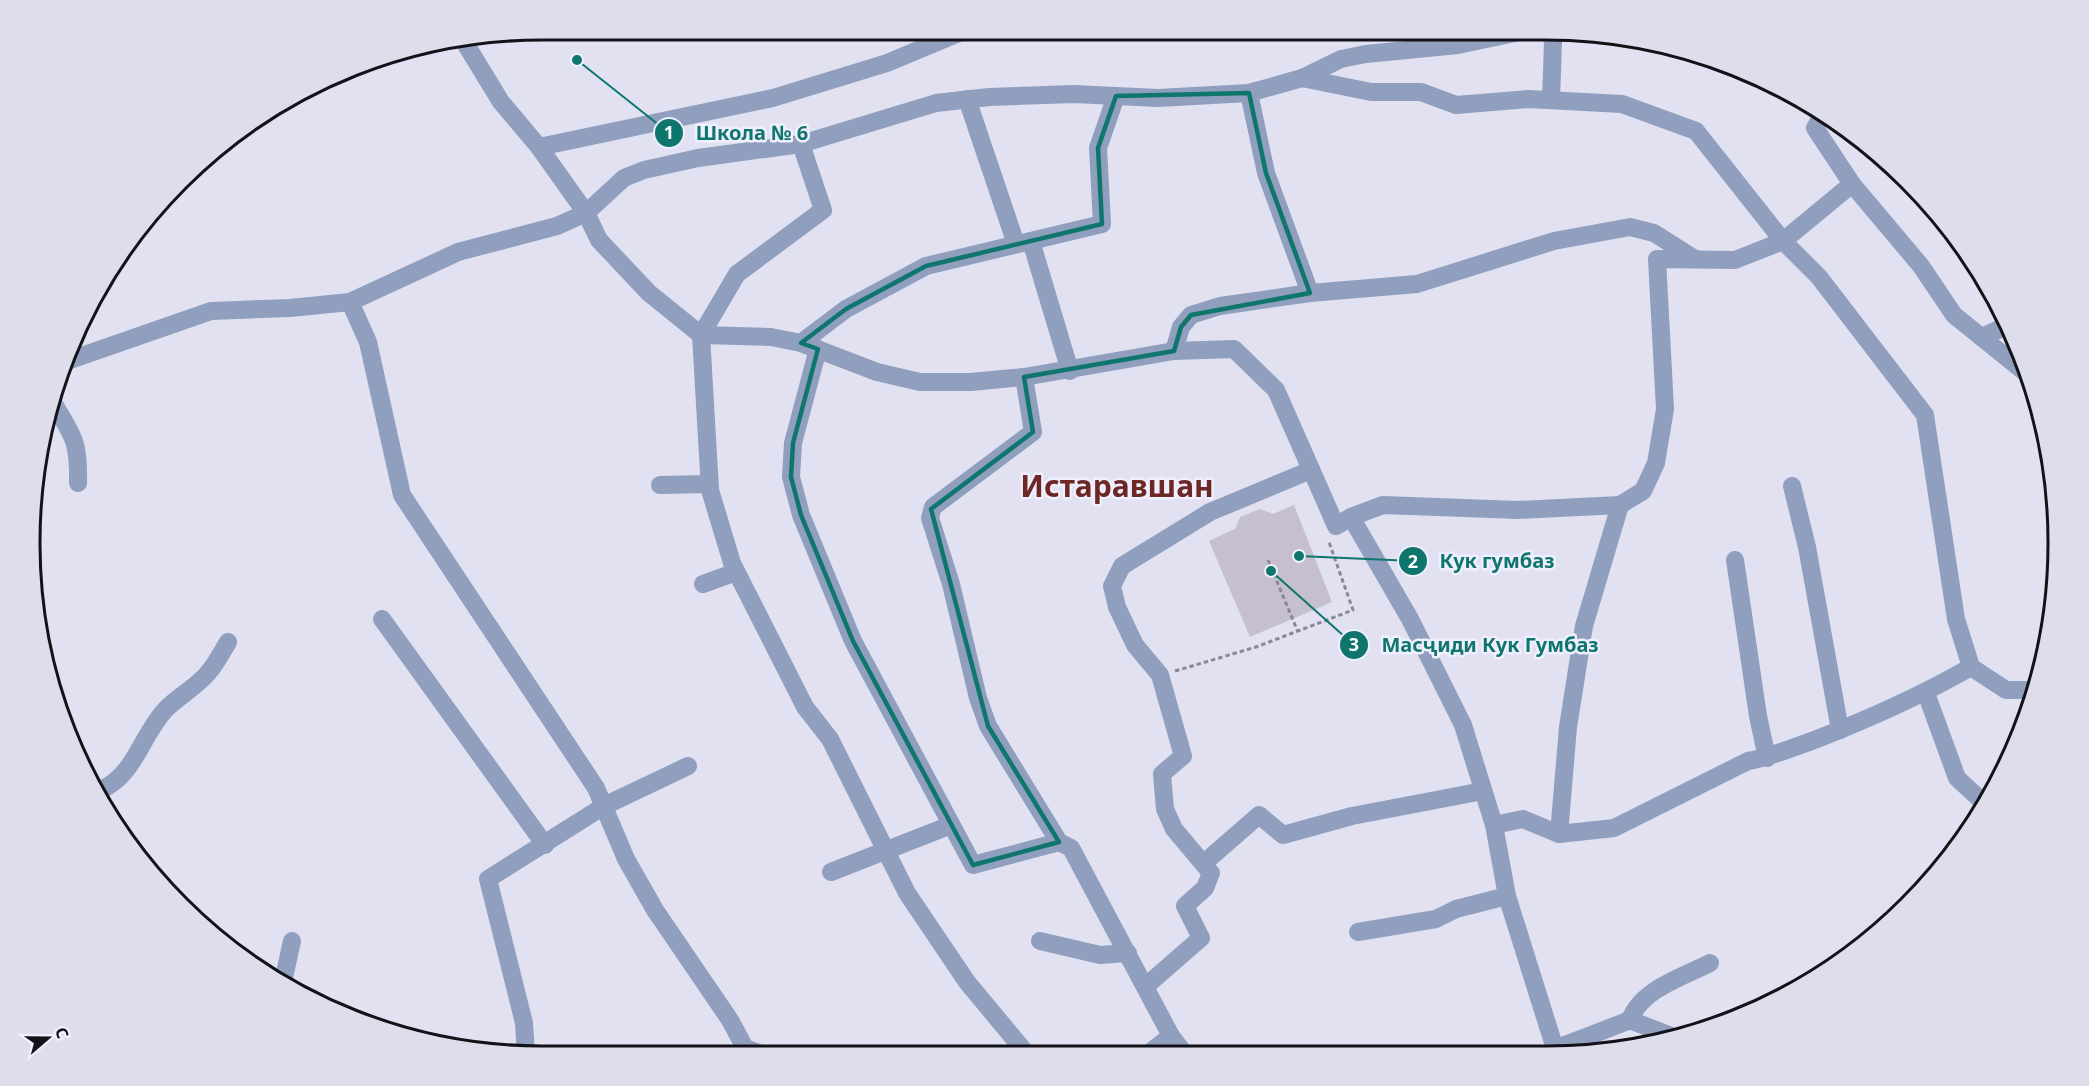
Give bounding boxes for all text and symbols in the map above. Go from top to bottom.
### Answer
callout: Школа № 6 [654,114,820,152]
text: Школа № 6 [696,119,808,146]
text: 1 [664,120,674,144]
district label: Истаравшан [1020,465,1214,506]
callout: Кук гумбаз [1398,542,1567,580]
text: Кук гумбаз [1440,547,1554,574]
text: 2 [1408,549,1418,573]
callout: Масҷиди Кук Гумбаз [1339,626,1610,664]
text: Масҷиди Кук Гумбаз [1381,631,1599,658]
text: 3 [1349,632,1359,656]
north arrow [18,1008,78,1068]
text: С [50,1024,74,1041]

